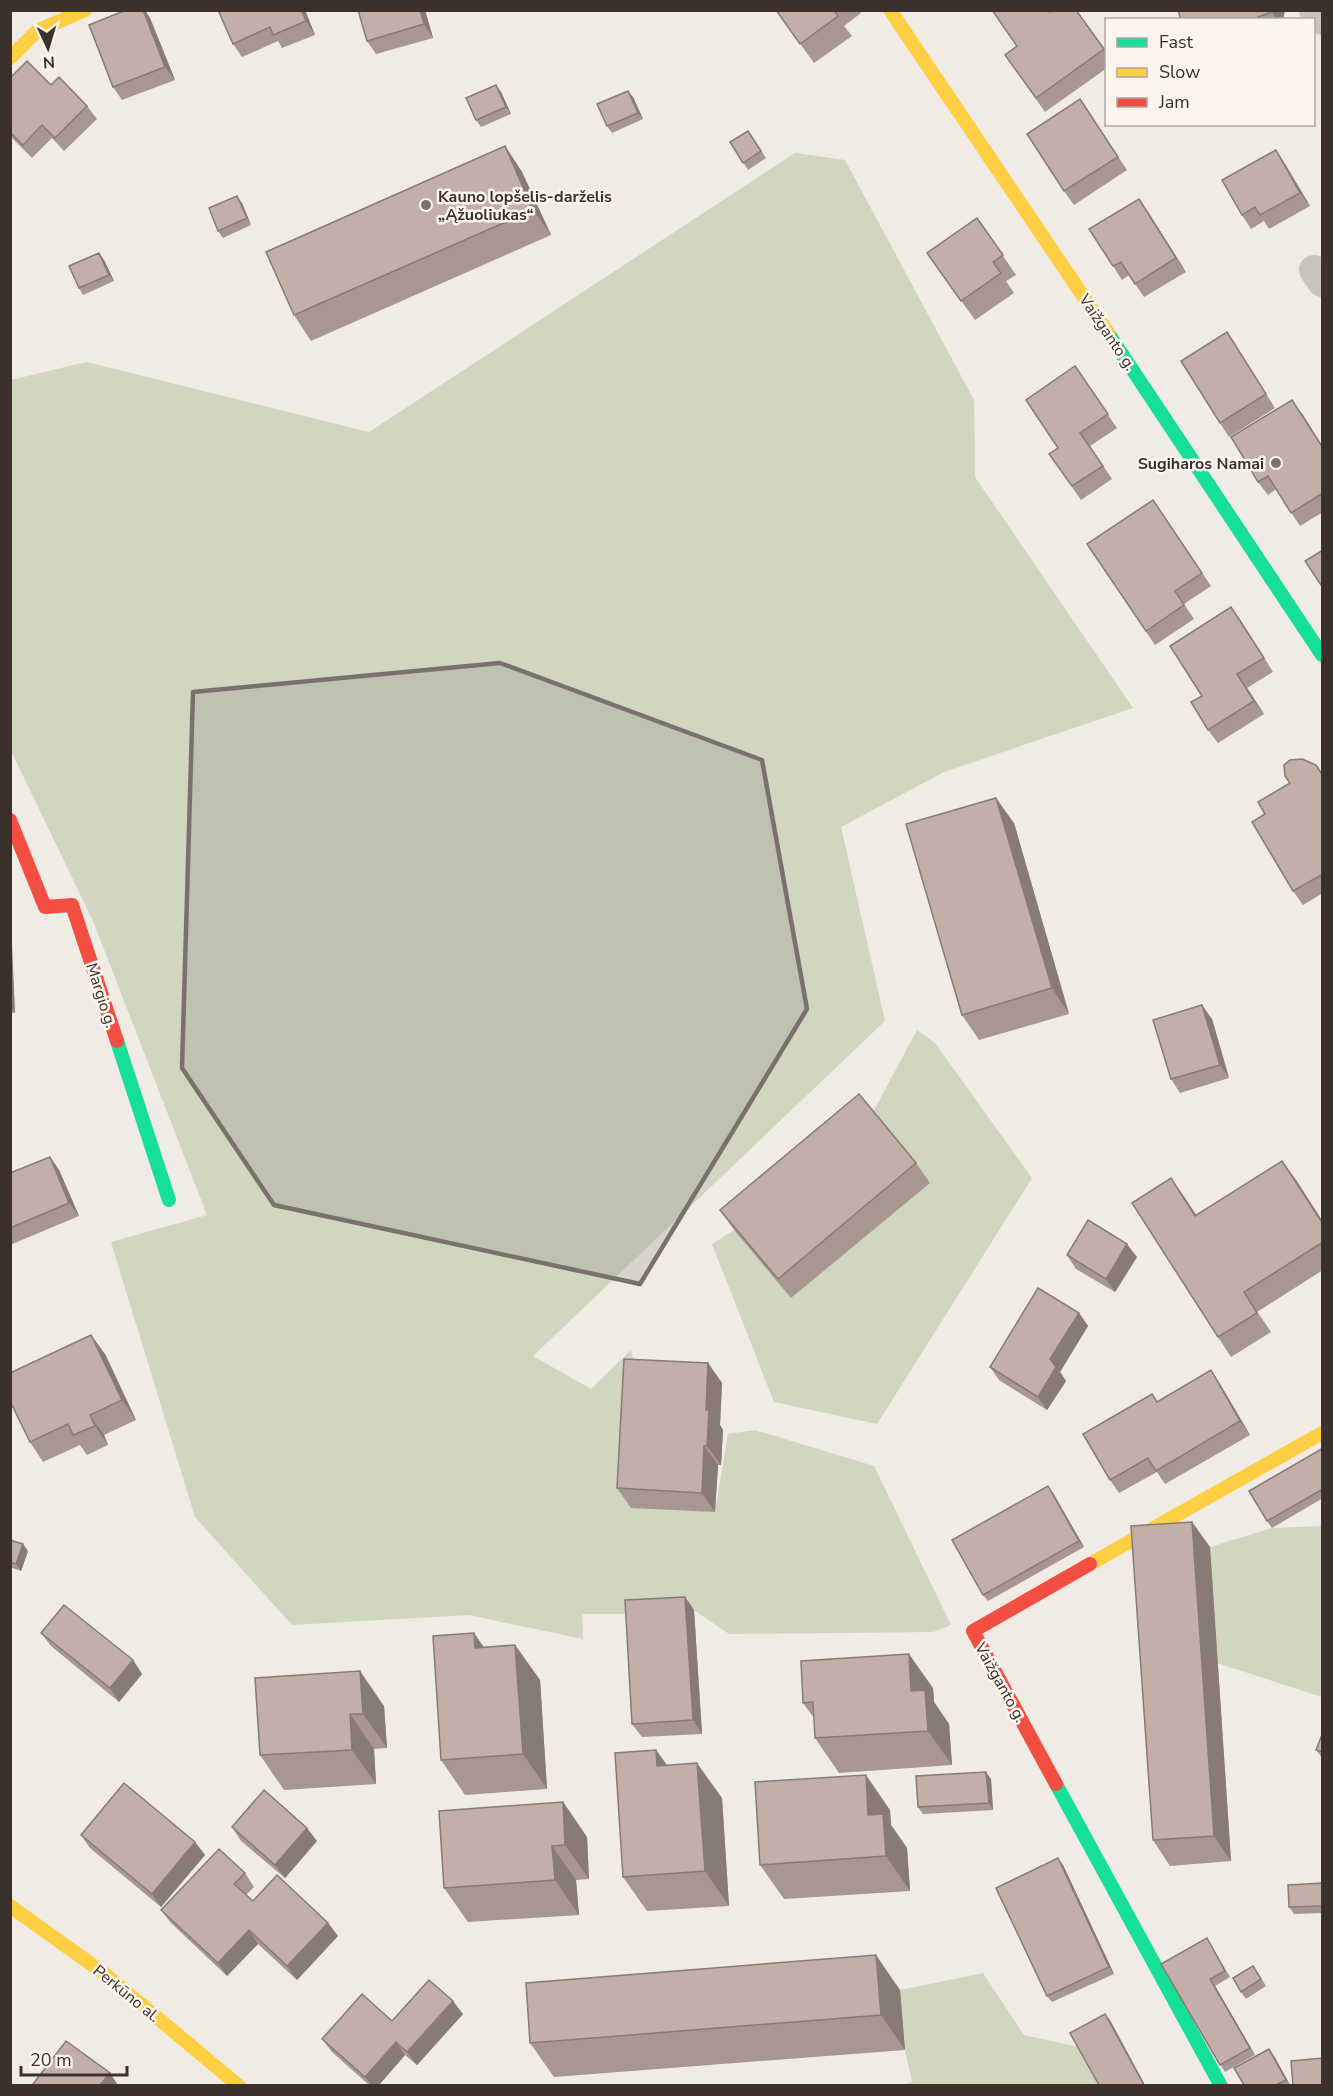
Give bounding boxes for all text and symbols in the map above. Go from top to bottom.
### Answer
north arrow [18,18,78,78]
legend [1105,18,1315,126]
text: Fast [1159,30,1194,54]
text: N [42,51,56,73]
text: Slow [1159,60,1200,84]
text: Jam [1158,90,1190,114]
place label: Kauno lopšelis-darželis „Ąžuoliukas“ [438,186,612,226]
marker: Kauno lopšelis-darželis „Ąžuoliukas“ [419,198,433,212]
street label: Vaižganto g. [1073,289,1141,375]
place label: Sugiharos Namai [1138,453,1264,475]
marker: Sugiharos Namai [1269,456,1283,470]
street label: Margio g. [80,960,122,1031]
street label: Vaižganto g. [969,1638,1031,1726]
street label: Perkūno al. [88,1960,164,2028]
scale bar [21,2039,128,2077]
text: 20 m [30,2048,72,2072]

